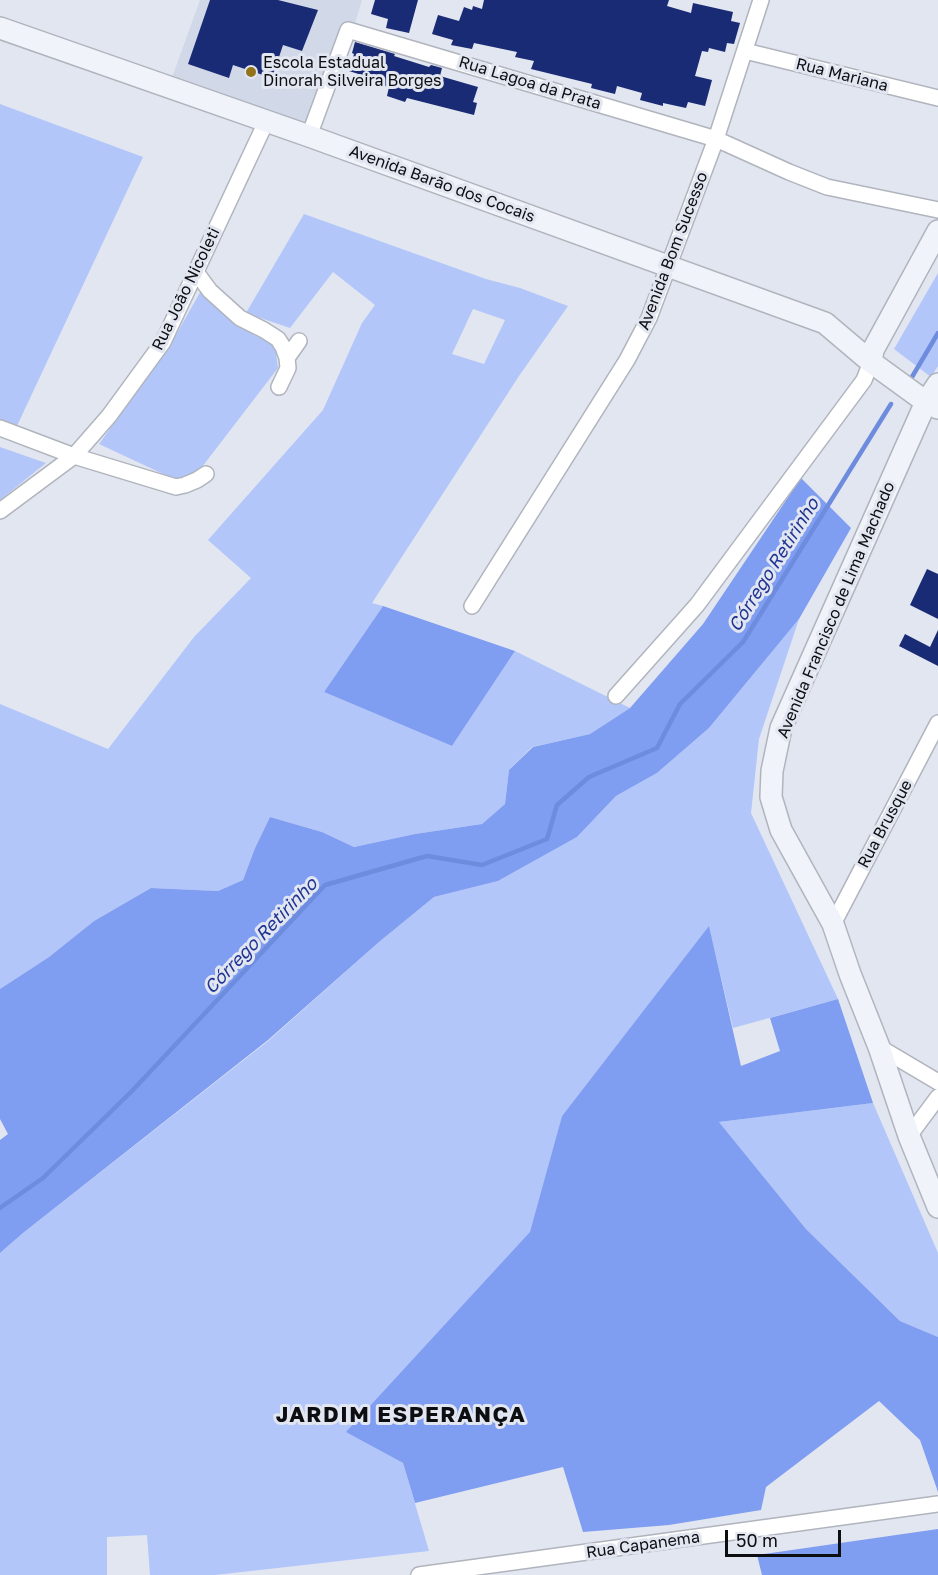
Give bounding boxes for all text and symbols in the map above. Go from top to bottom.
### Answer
street label: Rua Lagoa da Prata [457,52,603,114]
place label: Escola Estadual Dinorah Silveira Borges [263,53,442,91]
street label: Rua Mariana [794,54,890,96]
marker: Escola Estadual Dinorah Silveira Borges [244,65,258,79]
street label: Avenida Barão dos Cocais [347,141,537,227]
street label: Avenida Bom Sucesso [634,169,712,333]
street label: Rua João Nicoleti [148,225,224,353]
street label: Avenida Francisco de Lima Machado [773,479,899,741]
water label: Córrego Retirinho [724,494,824,636]
street label: Rua Brusque [854,777,916,871]
water label: Córrego Retirinho [200,873,322,999]
district label: JARDIM ESPERANÇA [276,1402,526,1428]
scale bar [728,1518,844,1556]
street label: Rua Capanema [585,1528,701,1562]
text: 50 m [736,1529,778,1551]

